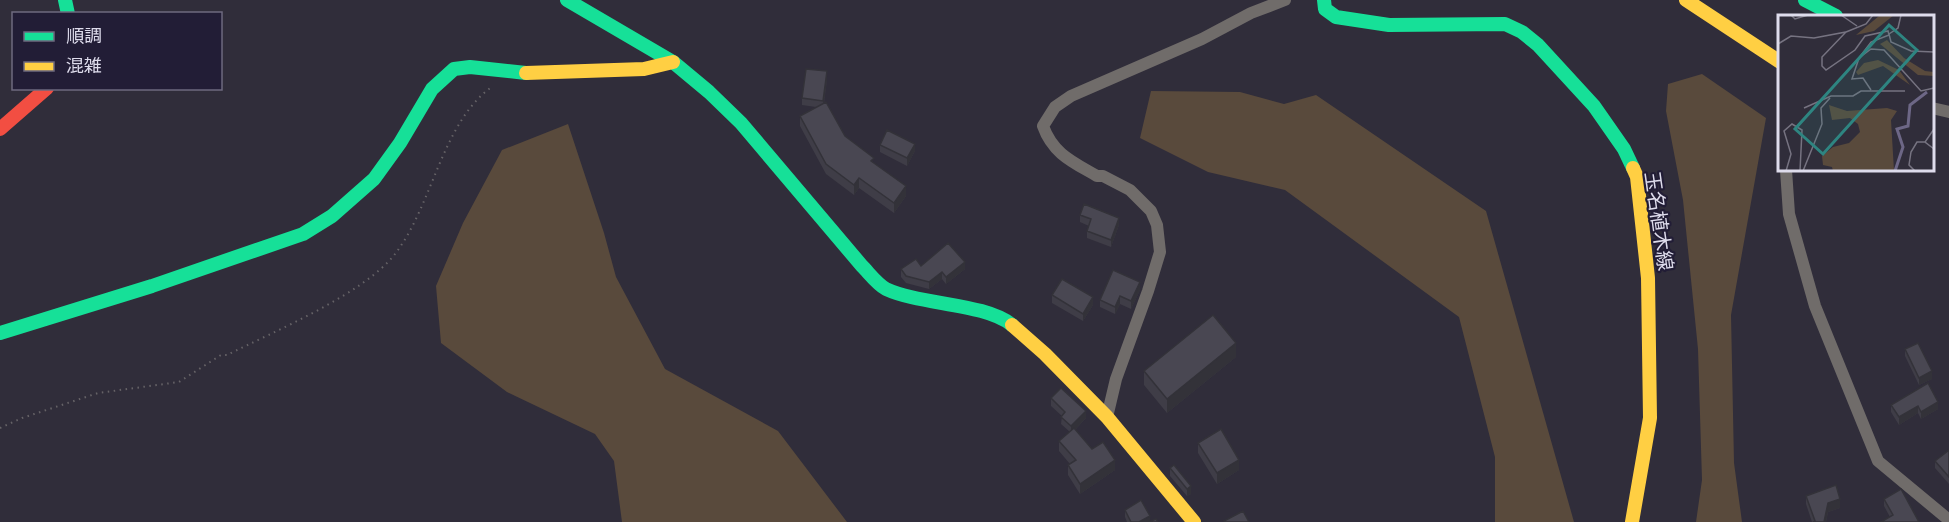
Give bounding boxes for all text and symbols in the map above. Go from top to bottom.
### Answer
legend [12,12,222,90]
inset map [1778,15,1934,171]
text: 順調 [66,24,102,48]
text: 混雑 [66,54,102,78]
street label: 玉名植木線 [1639,170,1679,272]

